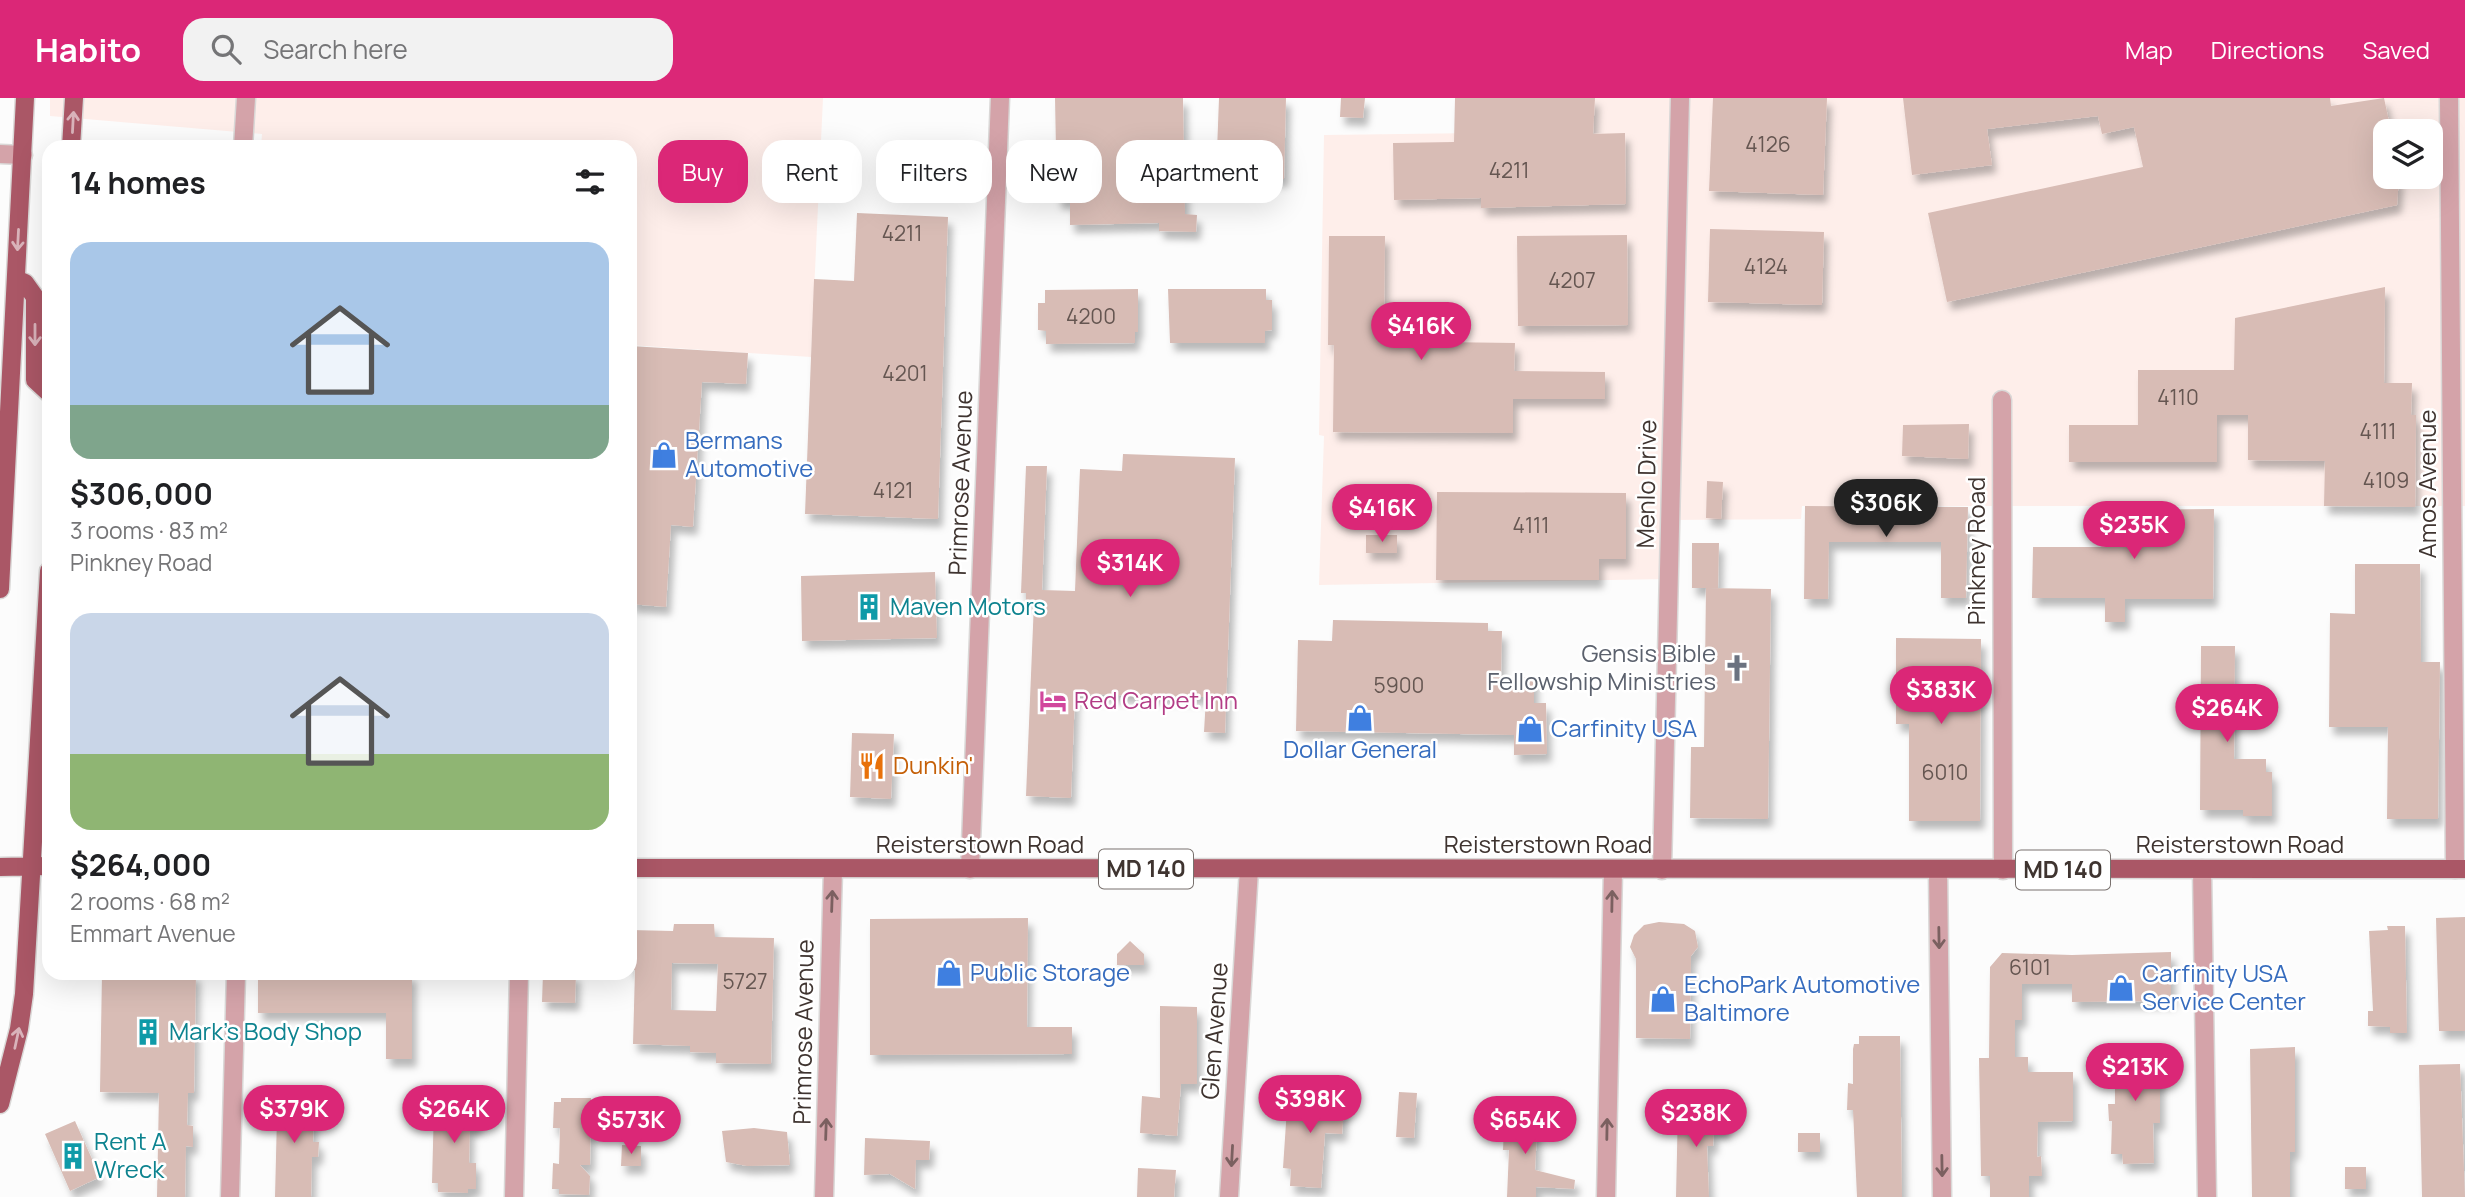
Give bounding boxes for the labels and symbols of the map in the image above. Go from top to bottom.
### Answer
one-way arrow [66,111,79,134]
house number: 4126 [1745,130,1791,158]
house number: 4211 [1489,156,1529,184]
house number: 4211 [882,219,922,247]
one-way arrow [12,228,25,251]
house number: 4124 [1744,252,1788,280]
house number: 4207 [1548,266,1596,294]
house number: 4200 [1066,302,1116,330]
pin: $416K [1372,302,1470,362]
one-way arrow [28,323,42,346]
house number: 4201 [882,359,928,387]
house number: 4110 [2157,383,2199,411]
street label: Primrose Avenue [940,390,979,576]
street label: Amos Avenue [2410,409,2443,559]
house number: 4111 [2360,417,2396,445]
street label: Menlo Drive [1628,419,1663,549]
place label: Bermans Automotive [685,423,813,484]
shop icon: Bermans Automotive [649,440,679,470]
house number: 4109 [2363,466,2409,494]
house number: 4121 [873,476,913,504]
street label: Pinkney Road [1959,477,1992,625]
pin: $306K [1837,480,1935,539]
pin: $416K [1333,484,1431,544]
pin: $235K [2085,502,2183,561]
house number: 4111 [1513,511,1549,539]
pin: $314K [1081,540,1179,599]
place label: Maven Motors [890,589,1046,622]
building icon: Maven Motors [854,592,884,622]
place label: Gensis Bible Fellowship Ministries [1487,636,1716,697]
church icon: Gensis Bible Fellowship Ministries [1722,653,1752,683]
pin: $383K [1892,666,1990,726]
house number: 5900 [1374,671,1424,699]
place label: Red Carpet Inn [1074,683,1238,716]
pin: $264K [2178,684,2276,744]
hotel icon: Red Carpet Inn [1038,686,1068,716]
shop icon: Dollar General [1345,703,1375,733]
place label: Carfinity USA [1551,711,1697,744]
shop icon: Carfinity USA [1515,714,1545,744]
place label: Dollar General [1283,732,1437,765]
place label: Dunkin' [893,748,974,781]
restaurant icon: Dunkin' [857,751,887,781]
house number: 6010 [1922,758,1968,786]
street label: Reisterstown Road [876,827,1084,860]
street label: Reisterstown Road [1444,827,1652,860]
street label: Reisterstown Road [2136,827,2344,860]
road number: MD 140 [1099,849,1193,888]
road number: MD 140 [2016,850,2110,890]
one-way arrow [825,890,838,913]
one-way arrow [1605,890,1619,913]
one-way arrow [1932,926,1946,949]
street label: Primrose Avenue [784,939,821,1125]
house number: 6101 [2009,953,2051,981]
place label: Public Storage [970,955,1130,988]
place label: Carfinity USA Service Center [2142,956,2306,1017]
shop icon: Public Storage [934,958,964,988]
street label: Glen Avenue [1192,961,1235,1101]
house number: 5727 [722,967,768,995]
place label: EchoPark Automotive Baltimore [1684,967,1920,1028]
shop icon: Carfinity USA Service Center [2106,973,2136,1003]
shop icon: EchoPark Automotive Baltimore [1648,984,1678,1014]
place label: Mark's Body Shop [169,1014,362,1047]
building icon: Mark's Body Shop [133,1017,163,1047]
one-way arrow [10,1027,24,1050]
pin: $213K [2086,1044,2184,1103]
pin: $398K [1261,1076,1359,1135]
pin: $379K [245,1086,343,1145]
pin: $264K [405,1086,503,1145]
pin: $238K [1647,1090,1745,1149]
pin: $573K [582,1096,680,1156]
pin: $654K [1476,1096,1574,1156]
one-way arrow [819,1118,833,1141]
one-way arrow [1601,1118,1614,1141]
place label: Rent A Wreck [94,1124,167,1185]
building icon: Rent A Wreck [58,1141,88,1171]
one-way arrow [1225,1145,1238,1168]
one-way arrow [1935,1154,1949,1177]

